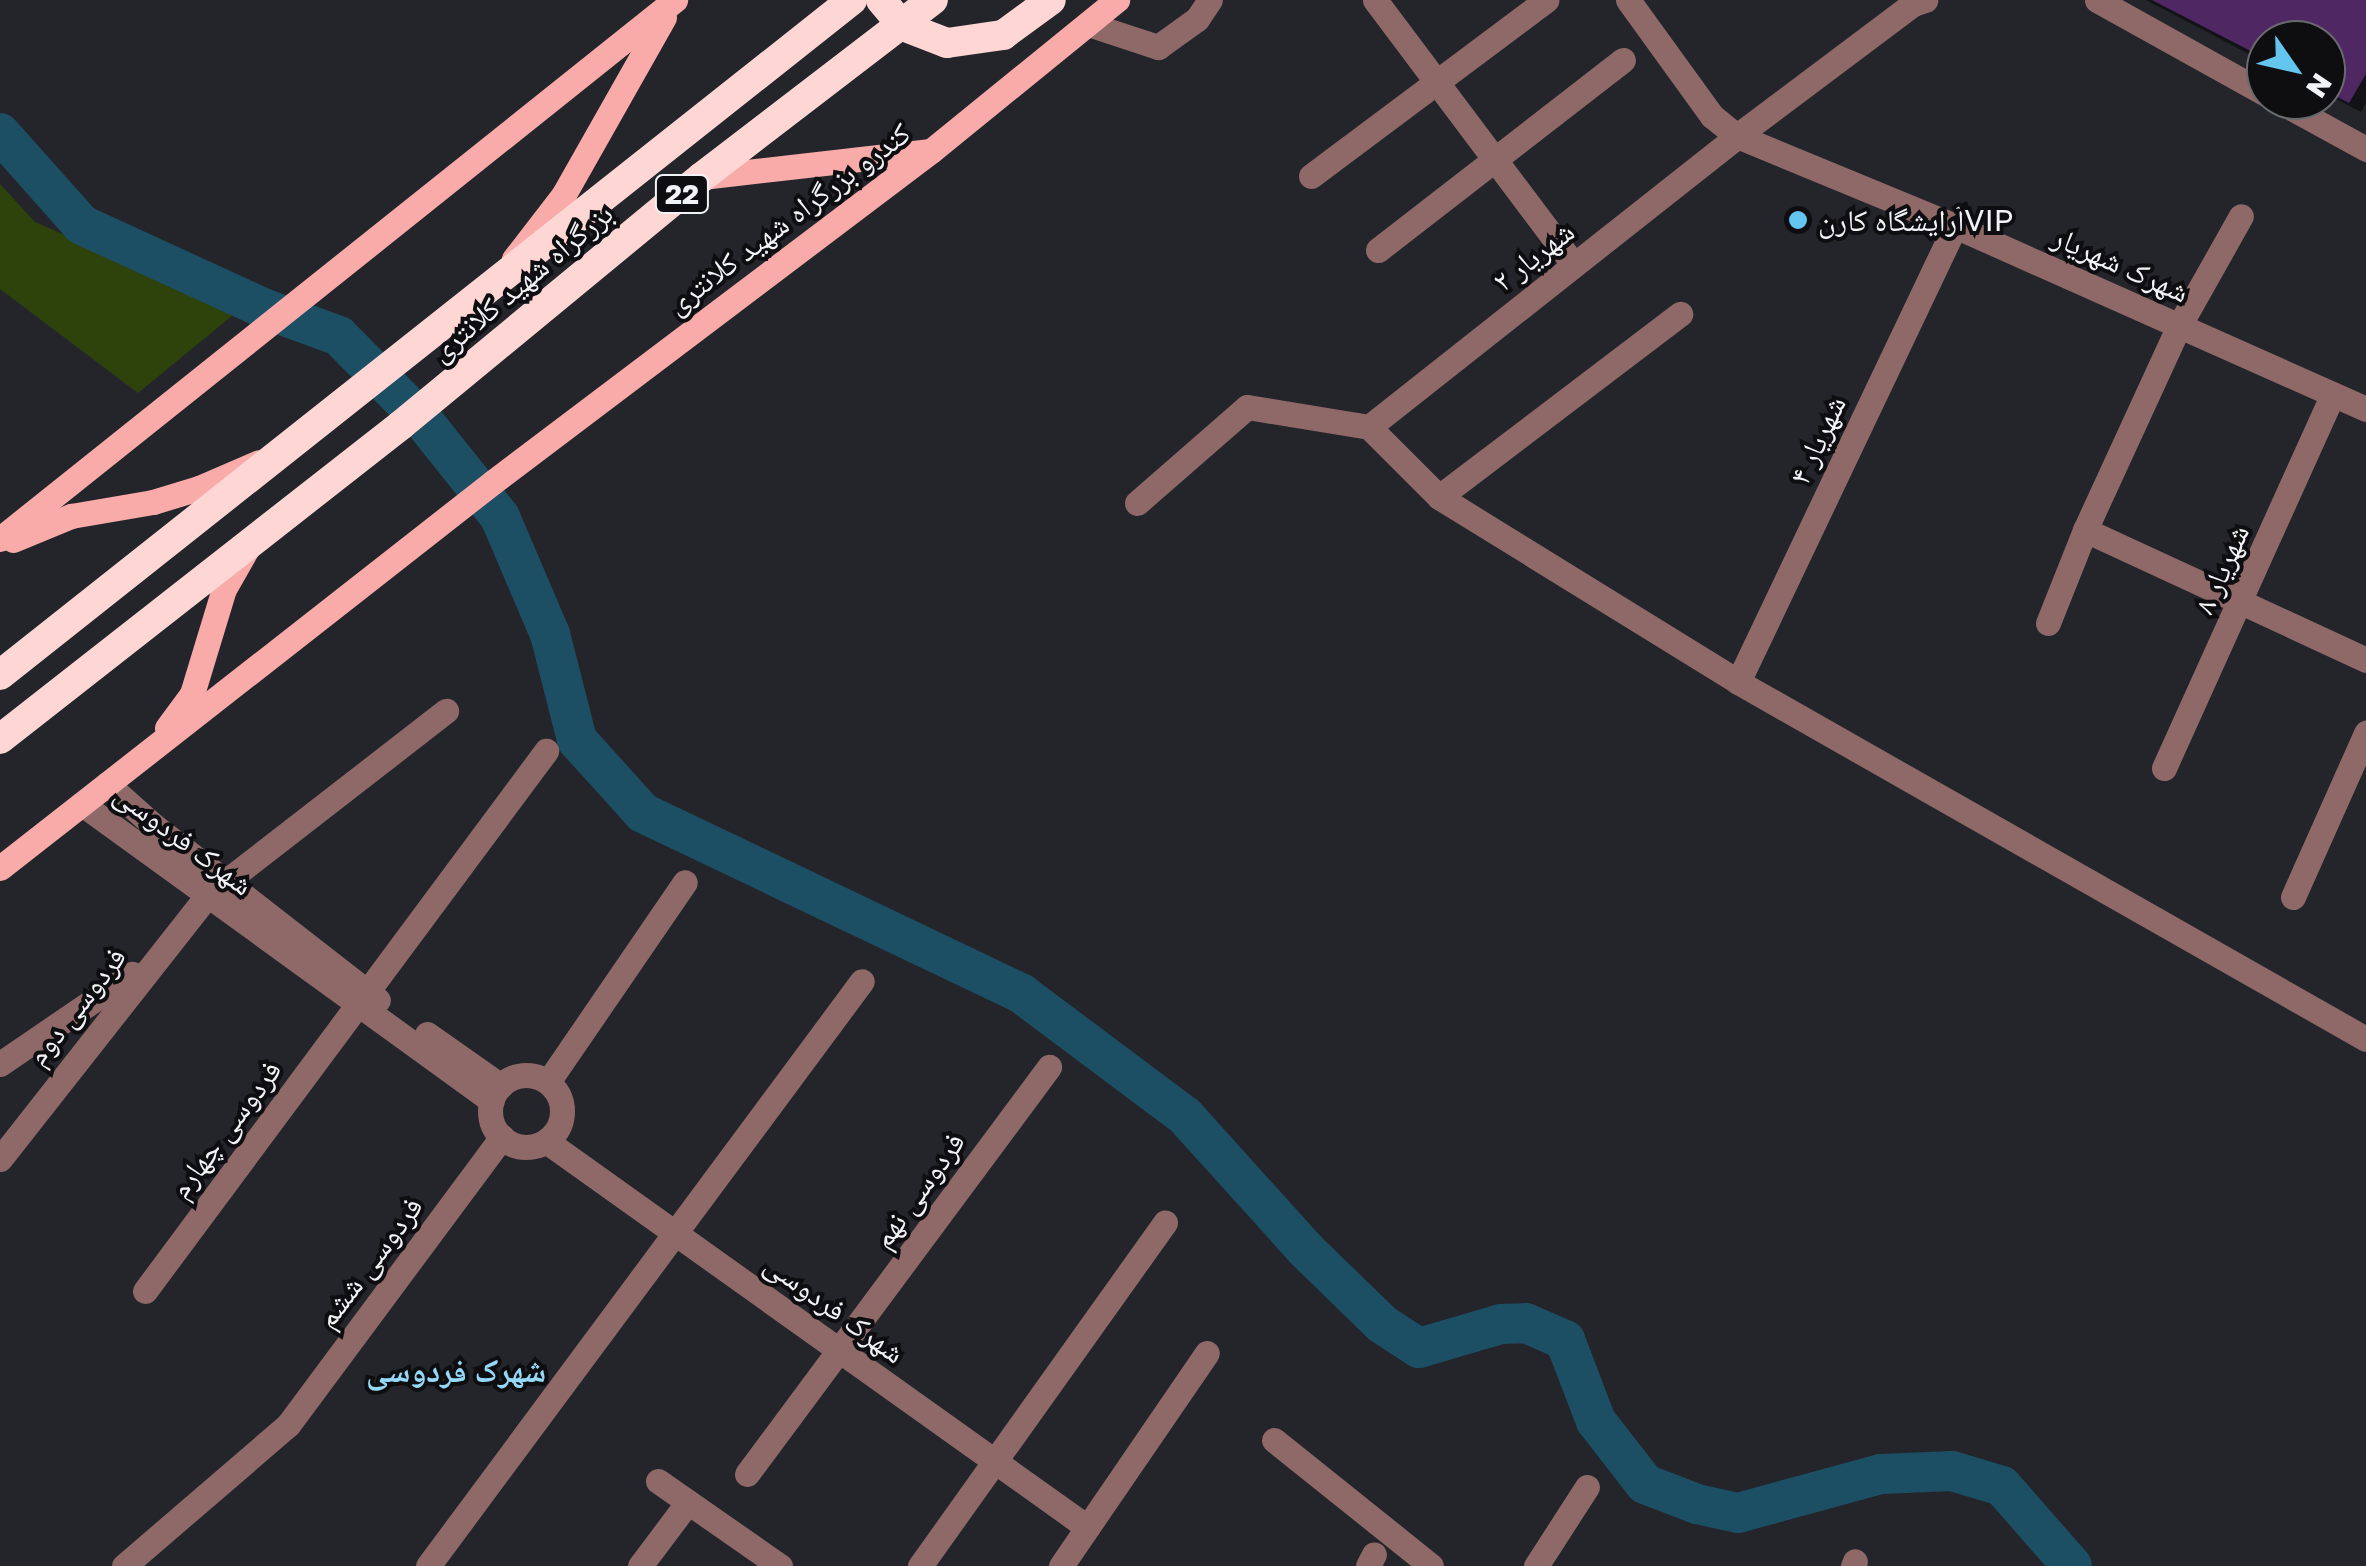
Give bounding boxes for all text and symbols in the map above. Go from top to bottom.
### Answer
north arrow [2246,20,2346,120]
text: N [2300,68,2339,104]
street label: کندرو بزرگراه شهید کلانتری [659,115,917,321]
road number: 22 [654,171,710,217]
street label: بزرگراه شهید کلانتری [422,195,620,369]
place label: آرایشگاه کارنVIP [1818,202,2014,238]
marker: آرایشگاه کارنVIP [1787,209,1809,231]
street label: ۲ شهریار [1485,213,1581,299]
street label: شهرک شهریار [2047,218,2195,310]
street label: شهریار ۴ [1781,390,1853,490]
street label: شهریار ۸ [2185,519,2257,619]
street label: شهرک فردوسی [108,775,260,903]
street label: فردوسی دوم [19,940,133,1072]
street label: فردوسی چهارم [161,1053,289,1205]
street label: فردوسی نهم [864,1125,972,1255]
street label: فردوسی ششم [308,1189,430,1335]
street label: شهرک فردوسی [758,1245,912,1371]
district label: شهرک فردوسی [366,1351,546,1389]

